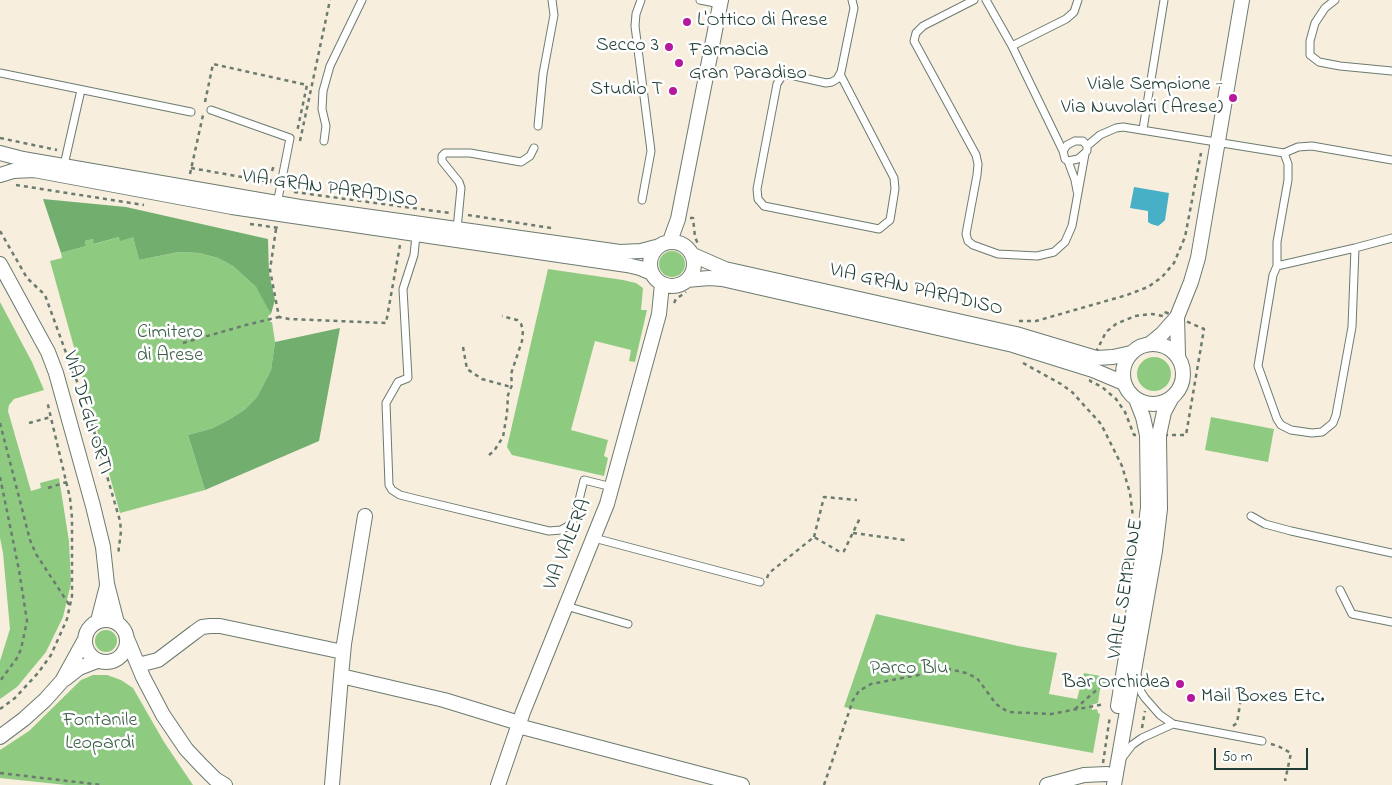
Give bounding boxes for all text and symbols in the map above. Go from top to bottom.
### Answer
place label: L'Ottico di Arese [697,10,827,34]
marker: L'Ottico di Arese [681,16,693,28]
place label: Secco 3 [596,35,659,59]
place label: Farmacia Gran Paradiso [689,40,807,87]
marker: Secco 3 [663,41,675,53]
marker: Farmacia Gran Paradiso [673,57,685,69]
place label: Viale Sempione - Via Nuvolari (Arese) [1061,74,1223,121]
place label: Studio T [590,79,663,103]
marker: Studio T [667,85,679,97]
marker: Viale Sempione - Via Nuvolari (Arese) [1227,92,1239,104]
street label: VIA GRAN PARADISO [241,166,419,214]
street label: VIA GRAN PARADISO [827,259,1005,323]
park label: Cimitero di Arese [137,322,203,369]
street label: VIA DEGLI ORTI [56,349,116,477]
street label: VIA VALERA [540,496,598,594]
street label: VIALE SEMPIONE [1104,517,1150,661]
park label: Parco Blu [870,658,948,682]
place label: Bar Orchidea [1062,672,1170,696]
marker: Bar Orchidea [1174,678,1186,690]
place label: Mail Boxes Etc. [1201,686,1325,710]
marker: Mail Boxes Etc. [1185,692,1197,704]
park label: Fontanile Leopardi [63,710,137,757]
scale bar [1217,738,1311,770]
text: 50 m [1222,746,1252,768]

